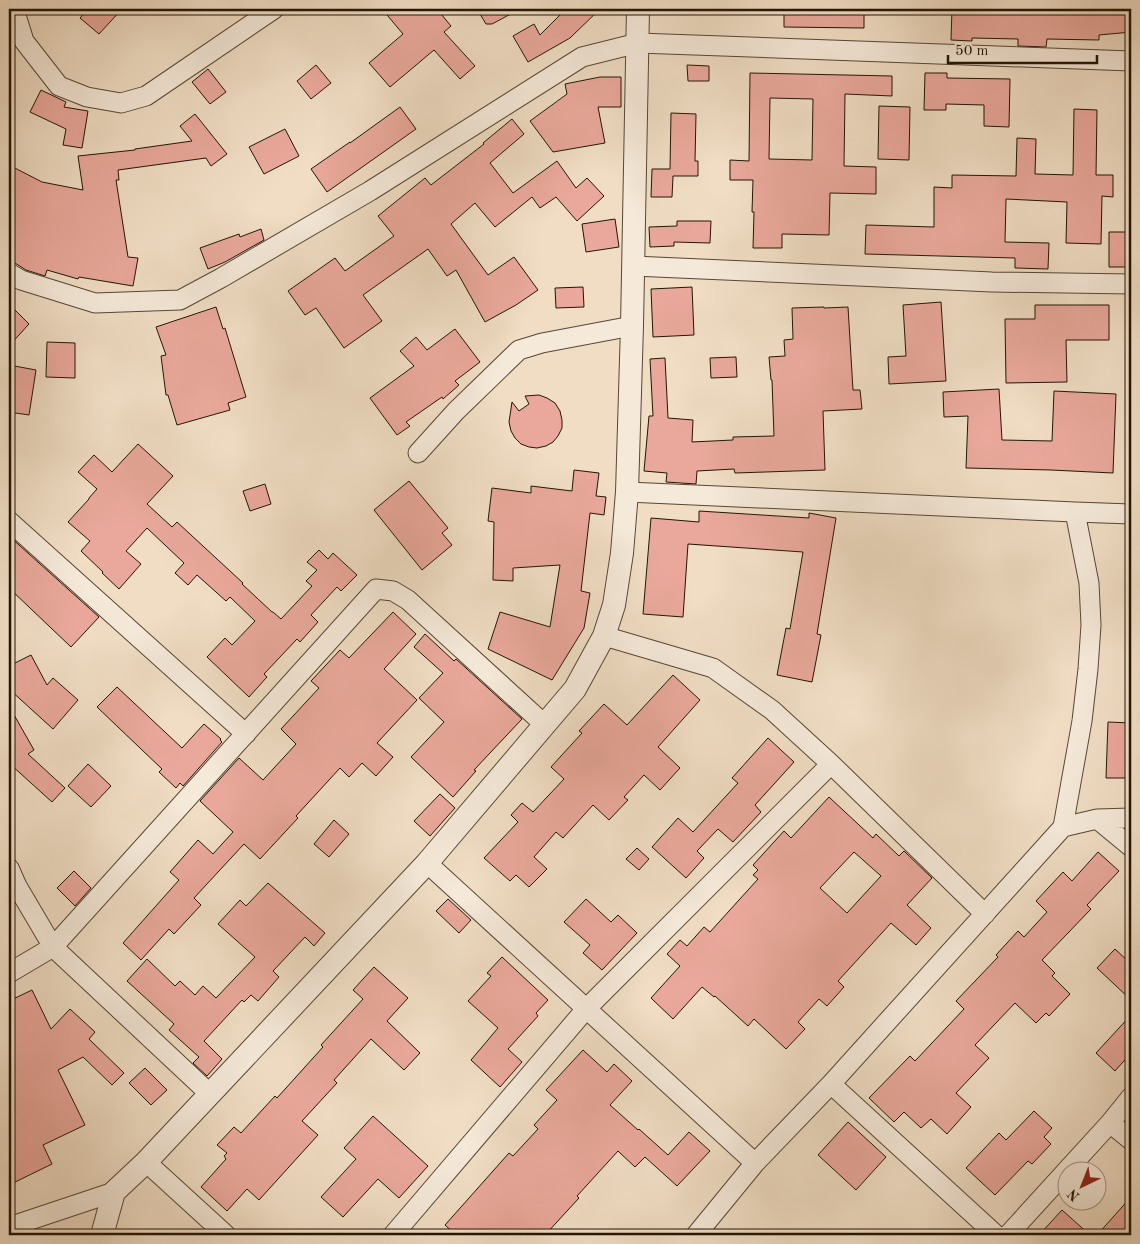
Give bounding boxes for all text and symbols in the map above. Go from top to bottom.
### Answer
scale bar [948,32,1096,64]
text: 50 m [955,44,989,59]
north arrow [1058,1162,1108,1212]
text: N [1065,1186,1083,1204]

